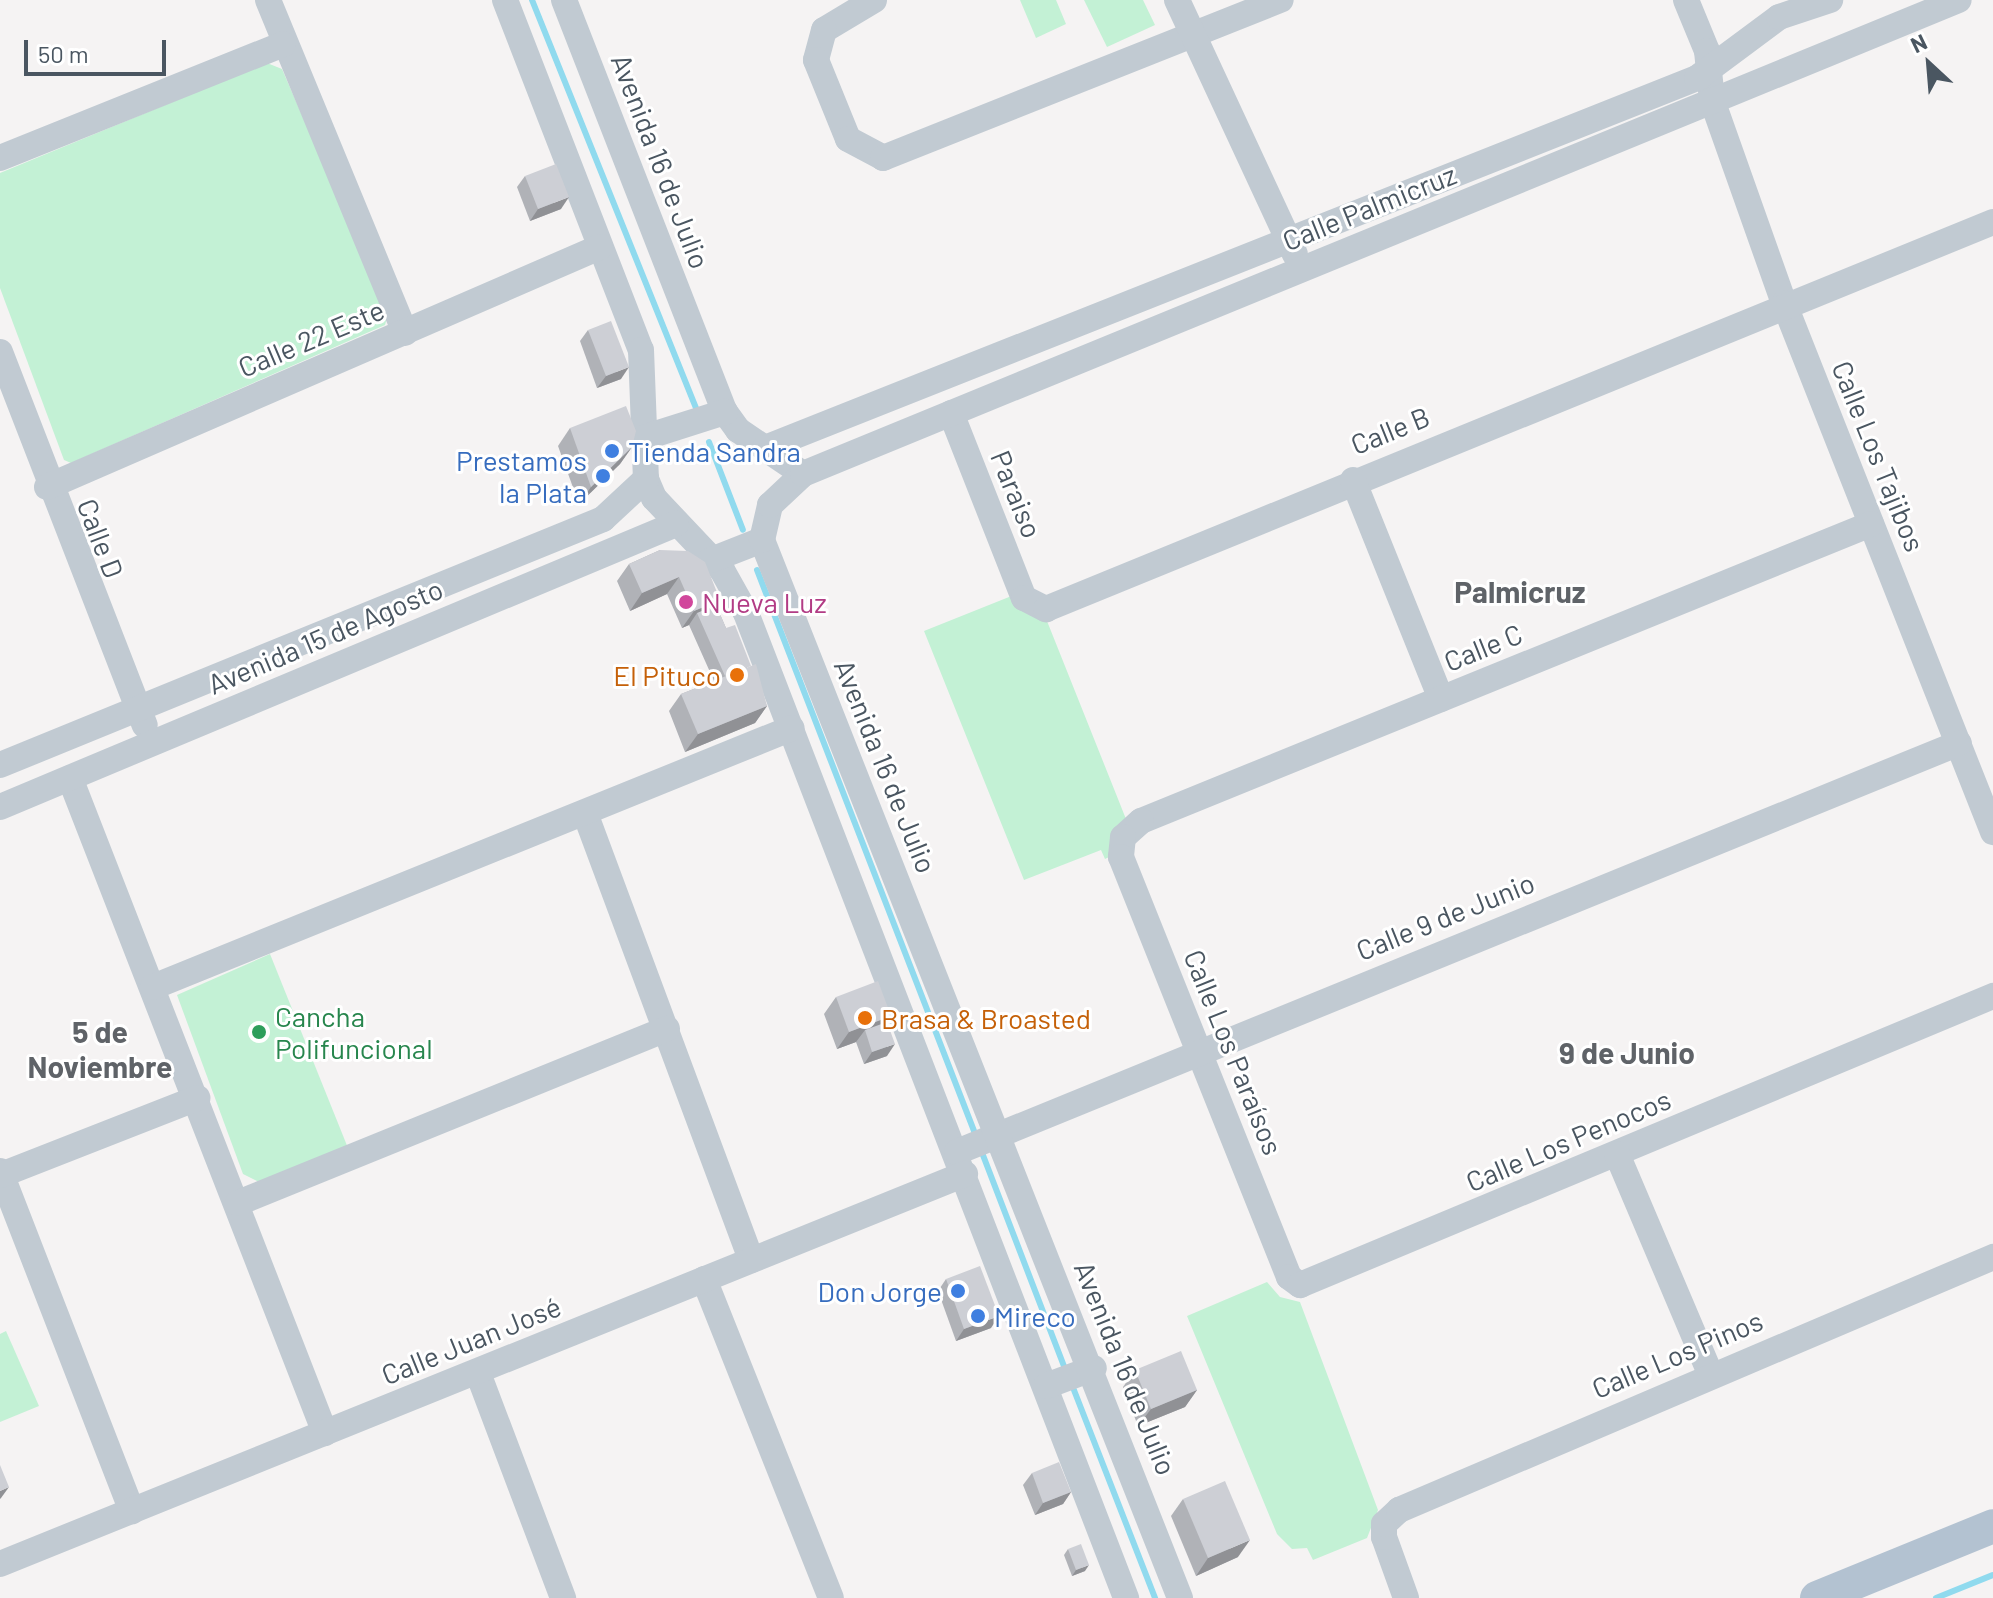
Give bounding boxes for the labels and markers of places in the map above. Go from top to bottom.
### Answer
place label: Tienda Sandra [628,434,801,468]
marker: Tienda Sandra [603,442,621,460]
place label: Prestamos la Plata [456,443,587,509]
marker: Prestamos la Plata [594,467,612,485]
place label: Nueva Luz [702,585,827,619]
marker: Nueva Luz [677,593,695,611]
place label: El Pituco [613,658,721,692]
marker: El Pituco [728,666,746,684]
place label: Cancha Polifuncional [275,999,433,1065]
place label: Brasa & Broasted [881,1001,1091,1035]
marker: Brasa & Broasted [856,1009,874,1027]
marker: Cancha Polifuncional [250,1023,268,1041]
place label: Don Jorge [818,1274,942,1308]
marker: Don Jorge [949,1282,967,1300]
place label: Mireco [994,1299,1076,1333]
marker: Mireco [969,1307,987,1325]

